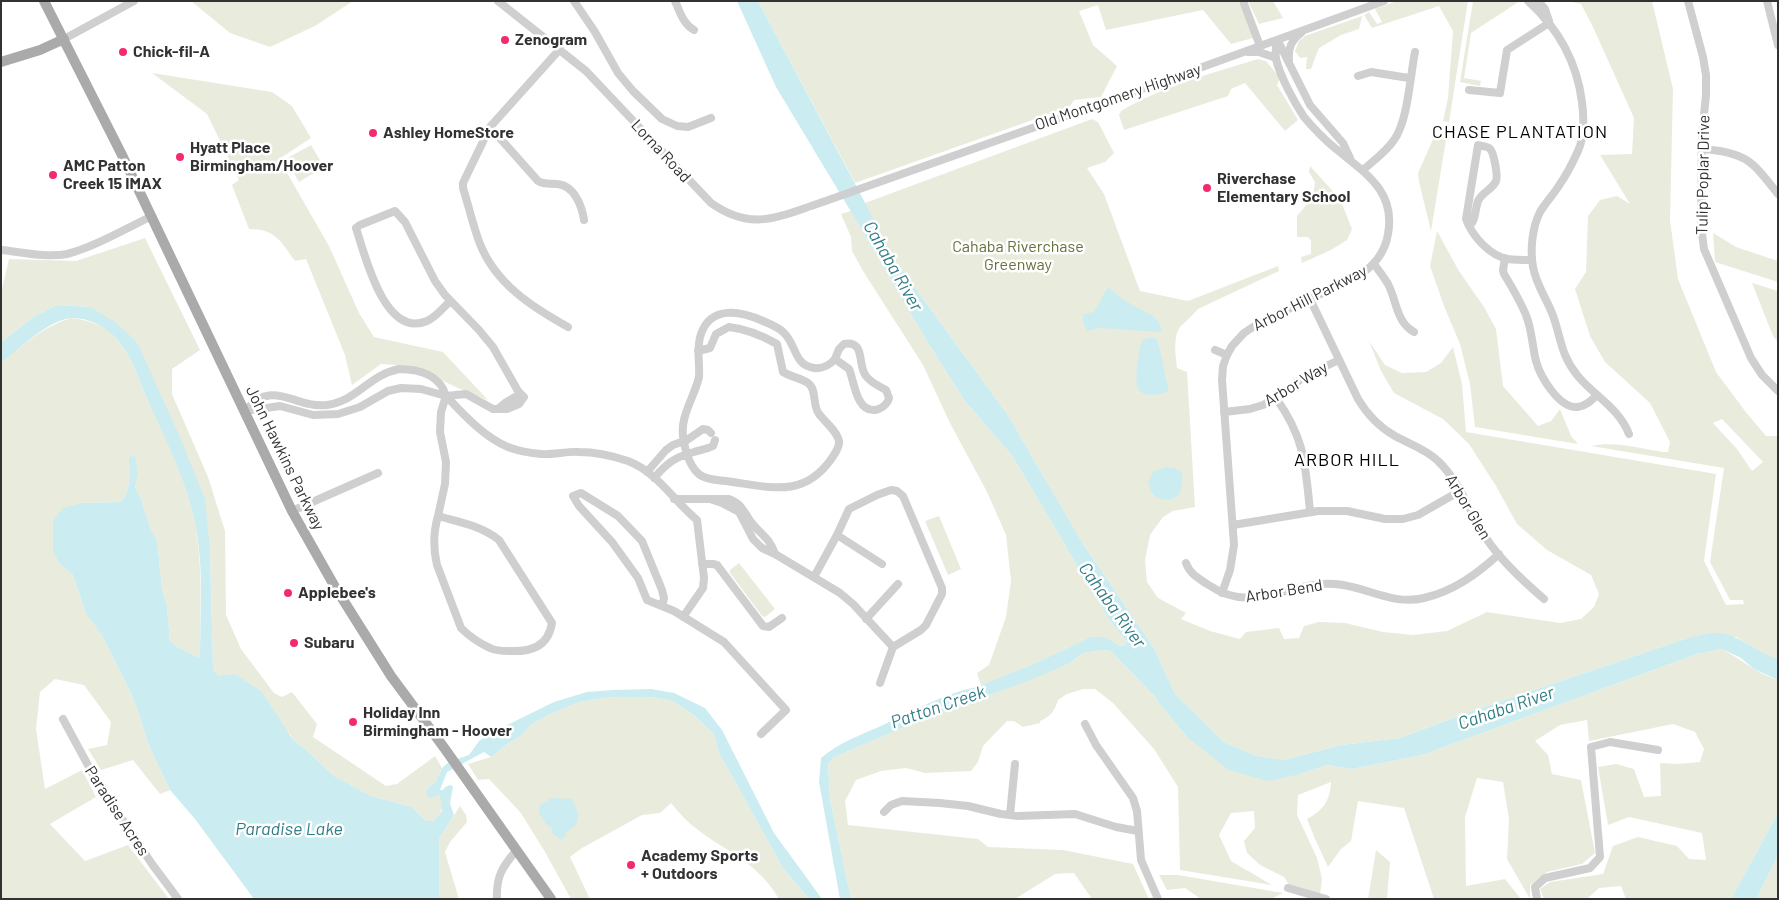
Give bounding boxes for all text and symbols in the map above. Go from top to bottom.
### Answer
place label: Zenogram [515,30,587,50]
marker: Zenogram [499,34,511,46]
place label: Chick-fil-A [133,42,210,62]
marker: Chick-fil-A [117,46,129,58]
street label: Old Montgomery Highway [1032,60,1204,134]
street label: Tulip Poplar Drive [1692,115,1714,235]
street label: Lorna Road [627,116,695,186]
district label: CHASE PLANTATION [1430,121,1610,143]
place label: Ashley HomeStore [383,123,514,143]
marker: Ashley HomeStore [367,127,379,139]
place label: Hyatt Place Birmingham/Hoover [190,138,333,176]
marker: Hyatt Place Birmingham/Hoover [174,151,186,163]
place label: AMC Patton Creek 15 IMAX [63,156,162,194]
marker: AMC Patton Creek 15 IMAX [47,169,59,181]
place label: Riverchase Elementary School [1217,169,1350,207]
marker: Riverchase Elementary School [1201,182,1213,194]
water label: Cahaba River [859,217,927,315]
park label: Cahaba Riverchase Greenway [952,237,1084,275]
street label: Arbor Hill Parkway [1250,261,1370,335]
street label: Arbor Way [1261,358,1331,410]
street label: John Hawkins Parkway [242,383,328,533]
district label: ARBOR HILL [1293,449,1401,471]
street label: Arbor Glen [1441,471,1495,543]
water label: Cahaba River [1074,558,1150,652]
street label: Arbor Bend [1244,575,1324,607]
place label: Applebee's [298,583,376,603]
marker: Applebee's [282,587,294,599]
place label: Subaru [304,633,355,653]
marker: Subaru [288,637,300,649]
water label: Patton Creek [888,681,988,733]
water label: Cahaba River [1455,681,1557,735]
place label: Holiday Inn Birmingham - Hoover [363,703,512,741]
marker: Holiday Inn Birmingham - Hoover [347,716,359,728]
street label: Paradise Acres [81,762,153,860]
water label: Paradise Lake [235,818,343,840]
place label: Academy Sports + Outdoors [641,846,758,884]
marker: Academy Sports + Outdoors [625,859,637,871]

